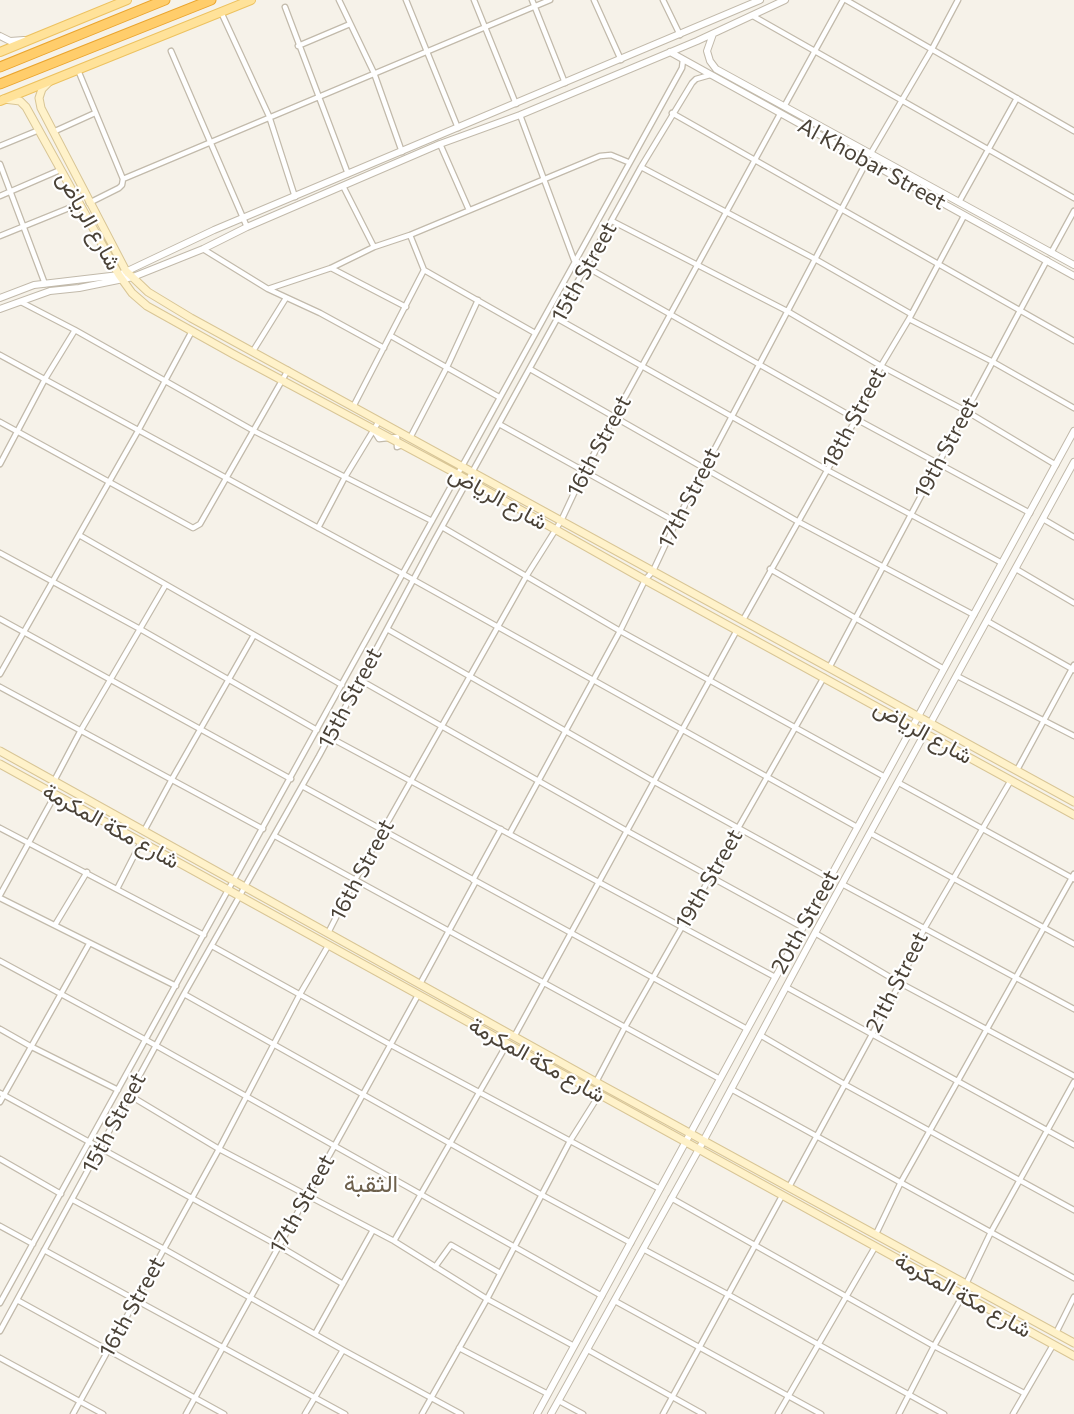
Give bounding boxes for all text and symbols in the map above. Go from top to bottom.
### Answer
street label: Al Khobar Street [793,112,951,216]
street label: شارع الرياض [51,167,127,275]
street label: 15th Street [546,217,622,327]
street label: 18th Street [816,363,892,473]
street label: 16th Street [561,391,637,501]
street label: 19th Street [908,393,984,503]
street label: 17th Street [652,443,726,553]
street label: شارع الرياض [444,460,552,536]
street label: 15th Street [313,643,387,753]
street label: شارع الرياض [869,694,977,770]
street label: شارع مكة المكرمة [38,778,184,874]
street label: 16th Street [324,815,400,925]
street label: 19th Street [670,824,748,934]
street label: 20th Street [766,866,844,978]
street label: 21th Street [860,927,934,1037]
street label: شارع مكة المكرمة [464,1012,610,1108]
street label: 15th Street [77,1068,151,1178]
street label: 17th Street [264,1150,340,1258]
district label: الثقبة [344,1170,398,1198]
street label: شارع مكة المكرمة [890,1247,1036,1343]
street label: 16th Street [94,1252,170,1362]

